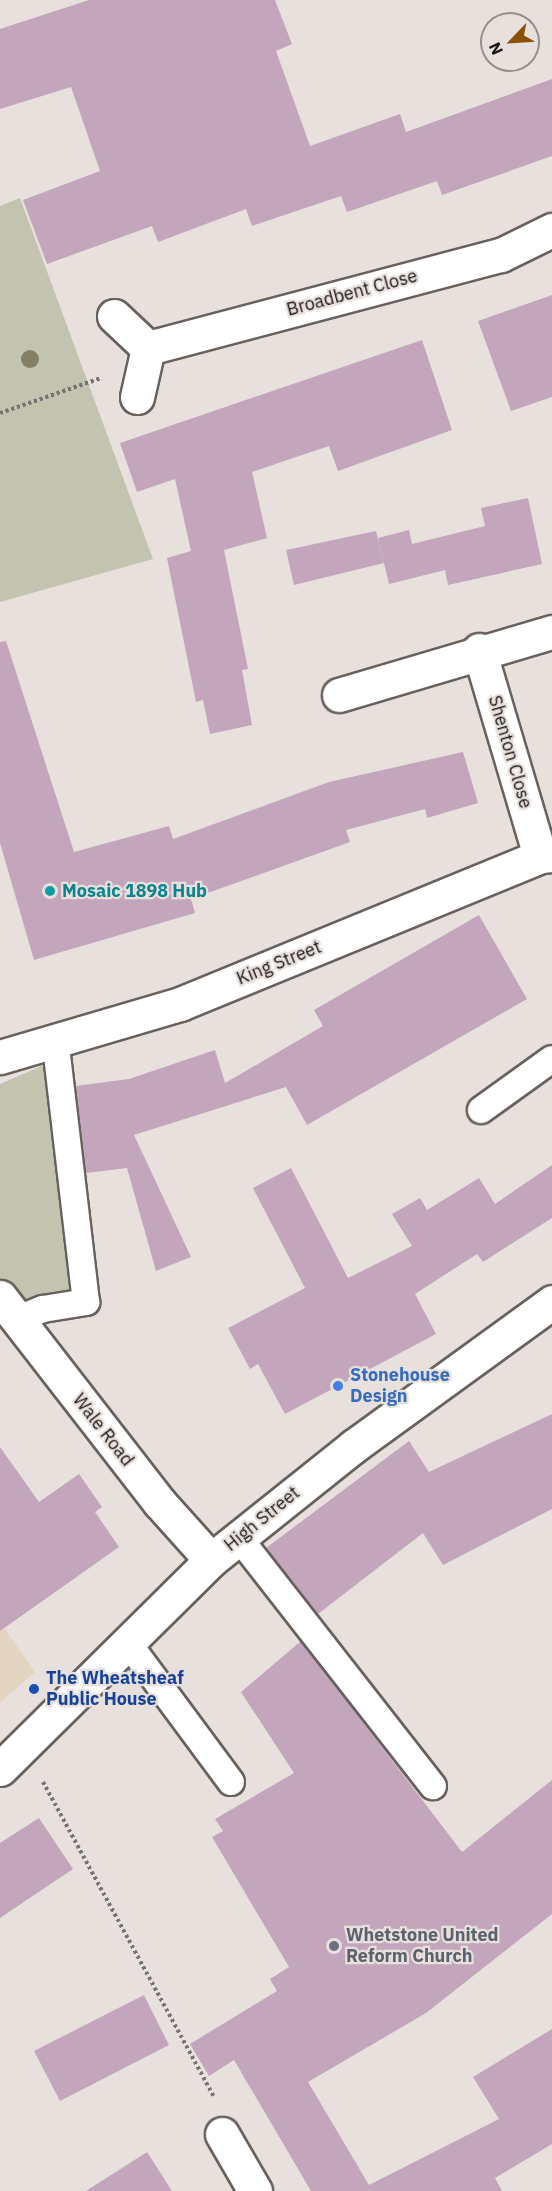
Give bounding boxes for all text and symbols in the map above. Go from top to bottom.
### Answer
north arrow [480,12,540,72]
text: N [484,39,507,58]
street label: Broadbent Close [284,265,420,321]
street label: Shenton Close [484,693,536,811]
place label: Mosaic 1898 Hub [62,880,207,902]
marker: Mosaic 1898 Hub [43,884,57,898]
street label: King Street [234,936,324,990]
place label: Stonehouse Design [350,1365,450,1408]
marker: Stonehouse Design [331,1379,345,1393]
street label: Wale Road [68,1390,138,1470]
street label: High Street [220,1482,304,1556]
place label: The Wheatsheaf Public House [46,1668,184,1710]
marker: The Wheatsheaf Public House [27,1682,41,1696]
place label: Whetstone United Reform Church [346,1925,498,1968]
marker: Whetstone United Reform Church [327,1939,341,1953]

